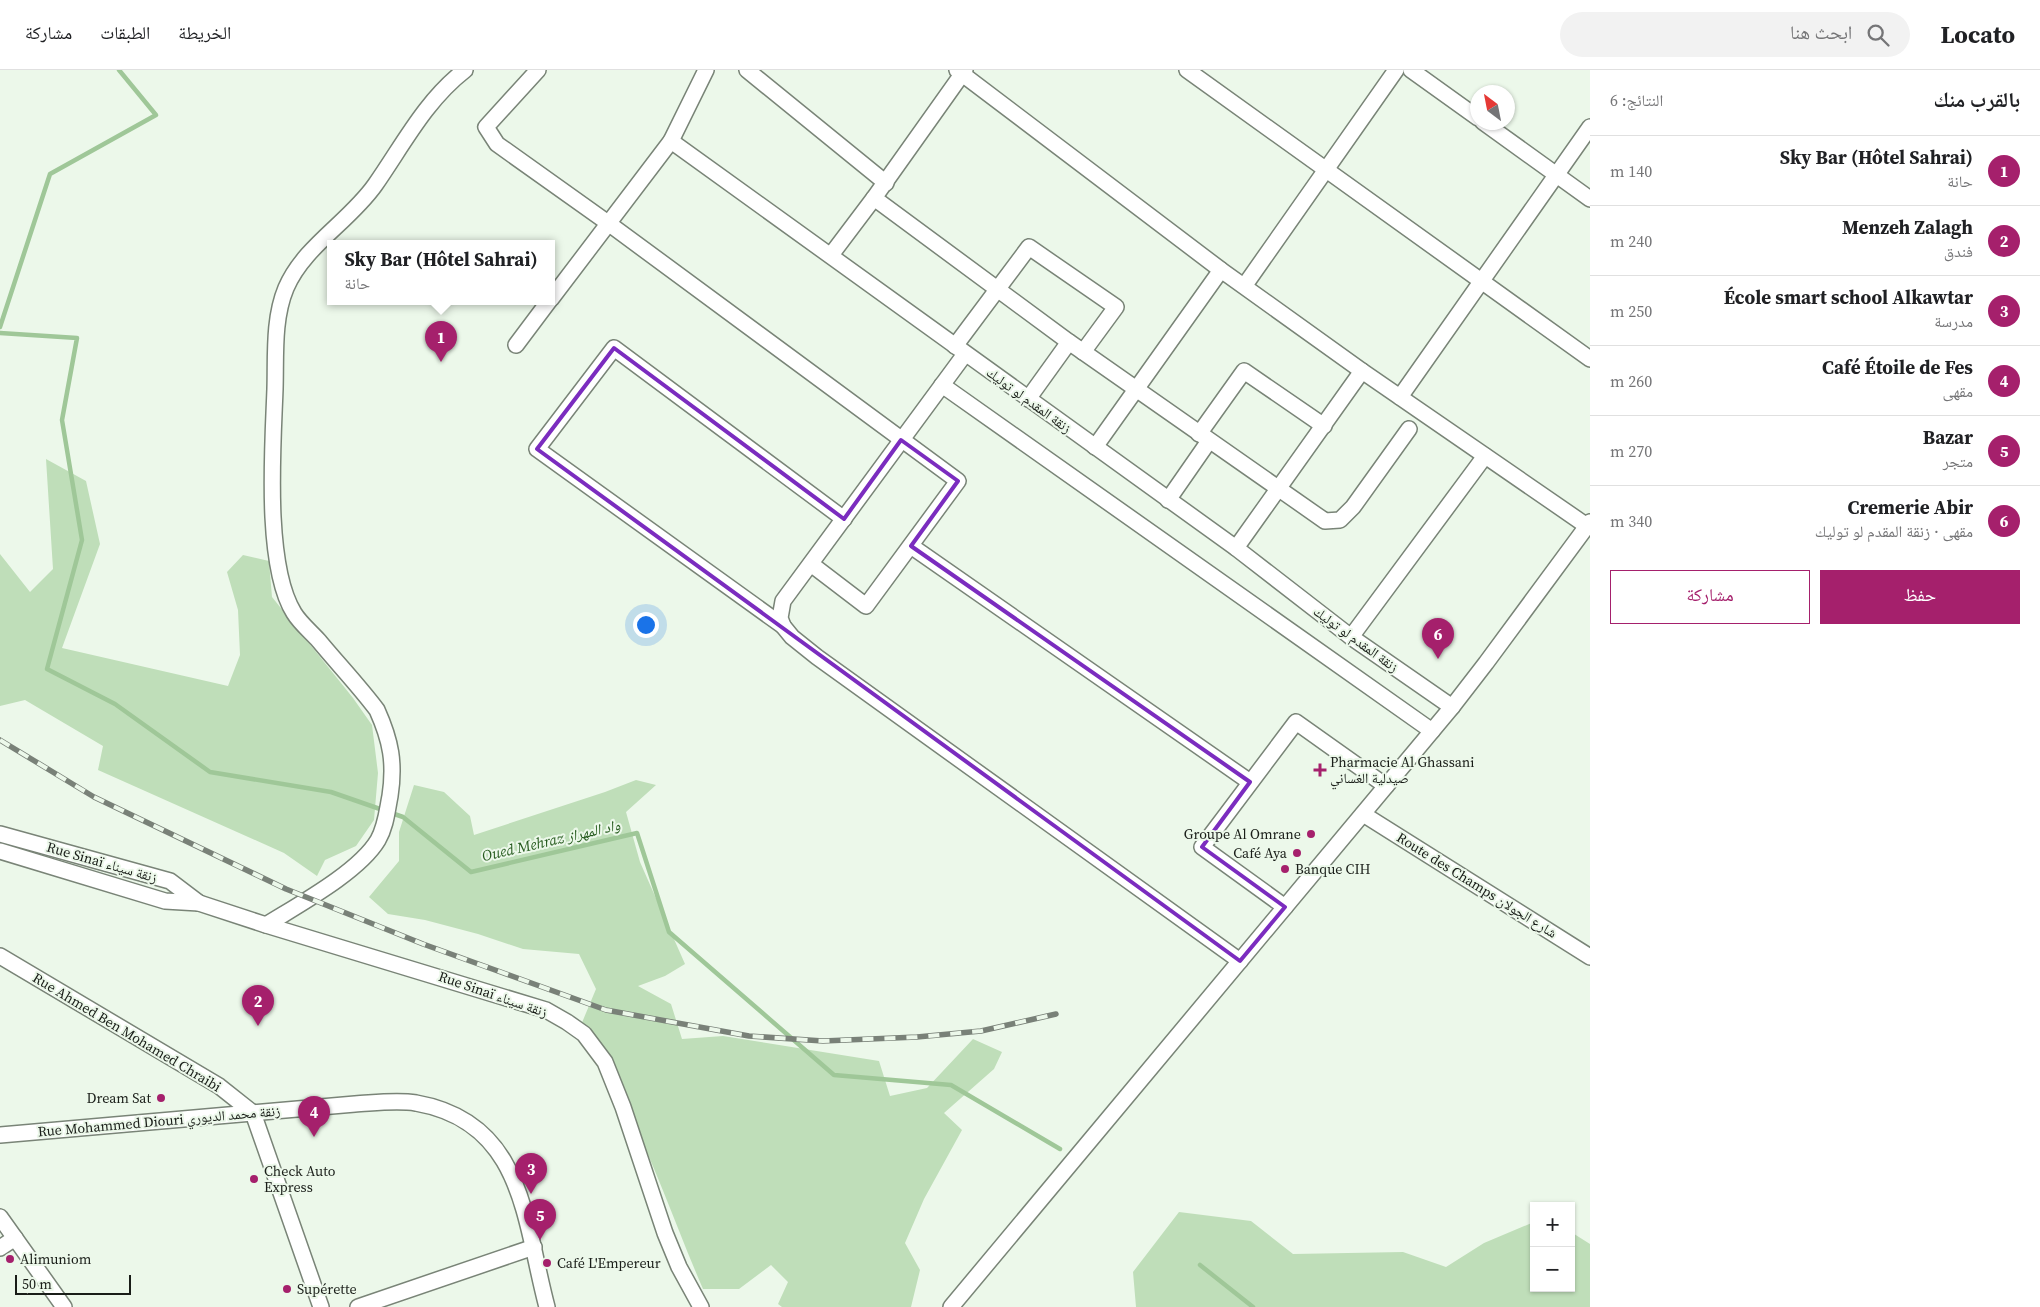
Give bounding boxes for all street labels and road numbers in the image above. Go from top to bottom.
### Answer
street label: زنقة المقدم لو توليك [982,362,1076,438]
street label: زنقة المقدم لو توليك [1309,601,1403,677]
street label: Route des Champs شارع الجولان [1393,827,1561,943]
street label: Rue Sinaï زنقة سيناء [44,837,160,887]
street label: Rue Sinaï زنقة سيناء [436,966,550,1022]
street label: Rue Ahmed Ben Mohamed Chraibi [29,968,225,1096]
street label: Rue Mohammed Diouri زنقة محمد الديوري [37,1100,281,1143]

